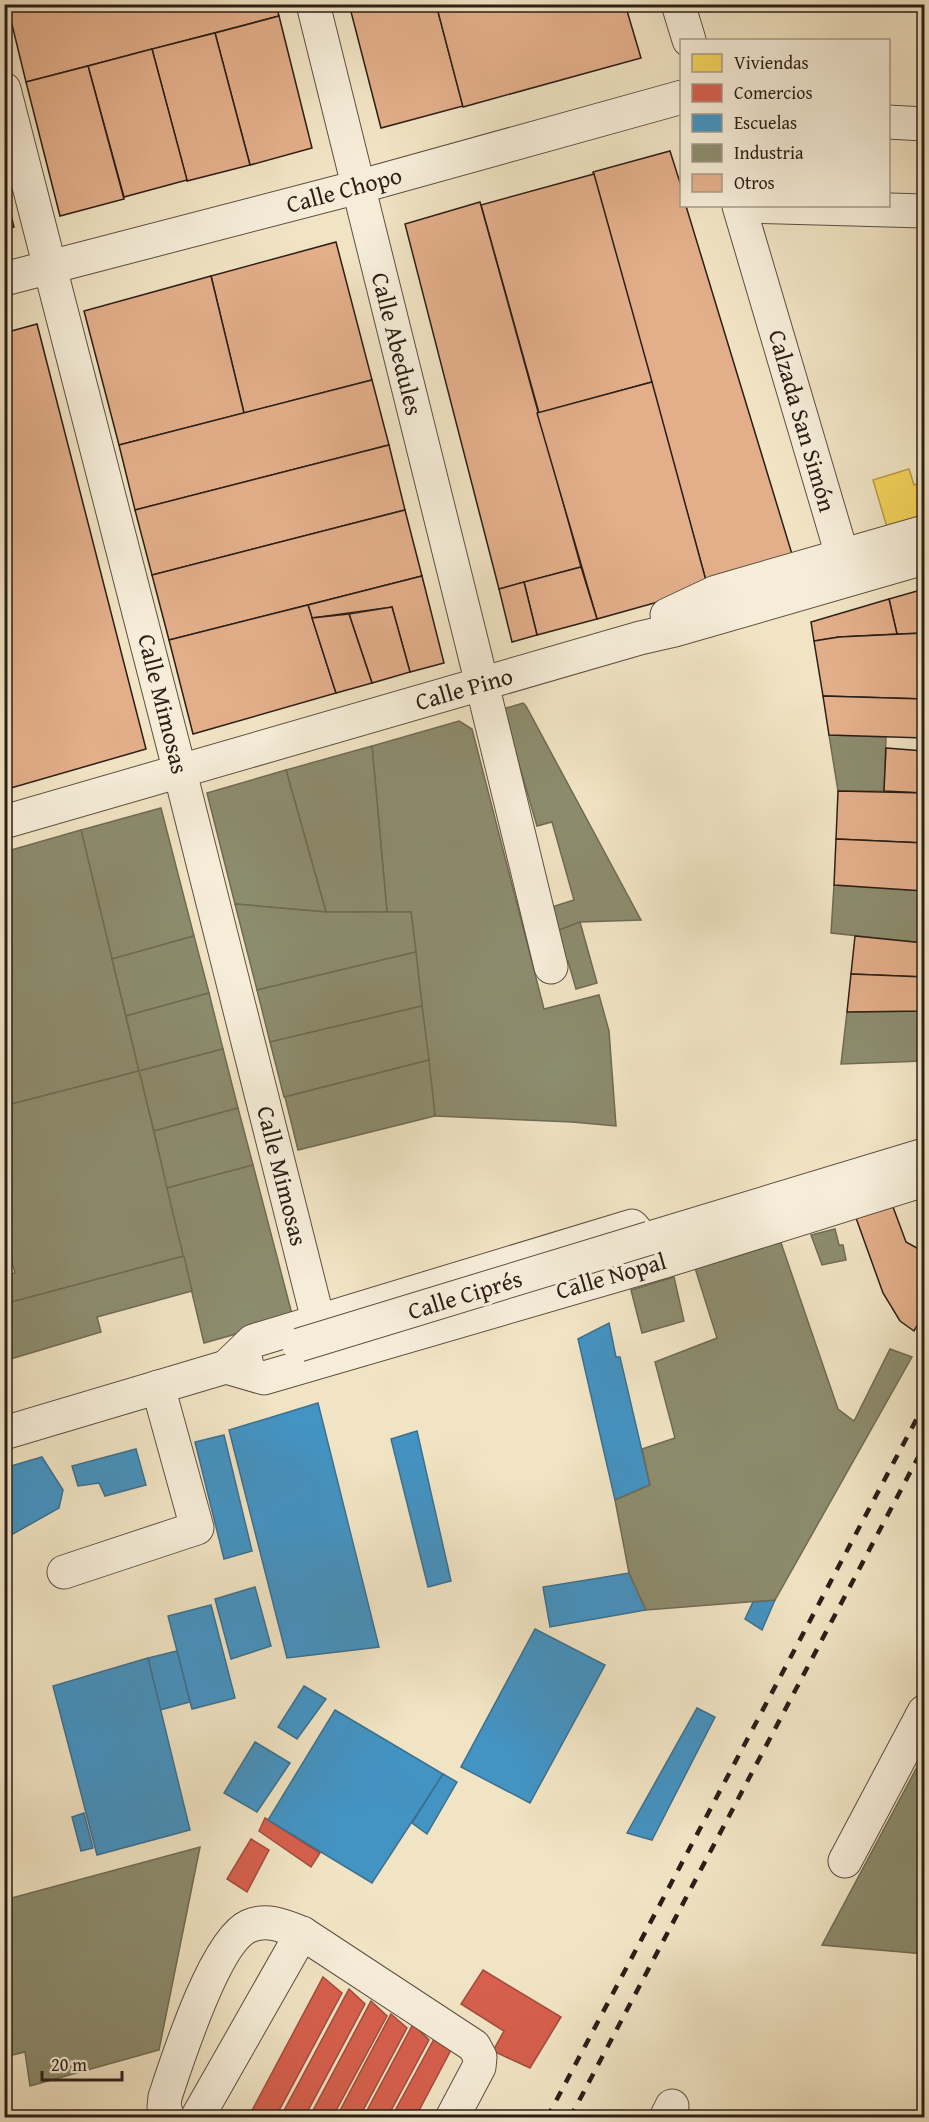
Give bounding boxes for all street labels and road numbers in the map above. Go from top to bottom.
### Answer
street label: Calle Chopo [282,157,406,222]
street label: Calle Abedules [363,269,432,419]
street label: Calzada San Simón [760,326,845,517]
street label: Calle Mimosas [129,630,198,778]
street label: Calle Pino [411,658,517,719]
street label: Calle Mimosas [248,1102,317,1250]
street label: Calle Nopal [552,1243,670,1308]
street label: Calle Ciprés [403,1261,526,1328]

